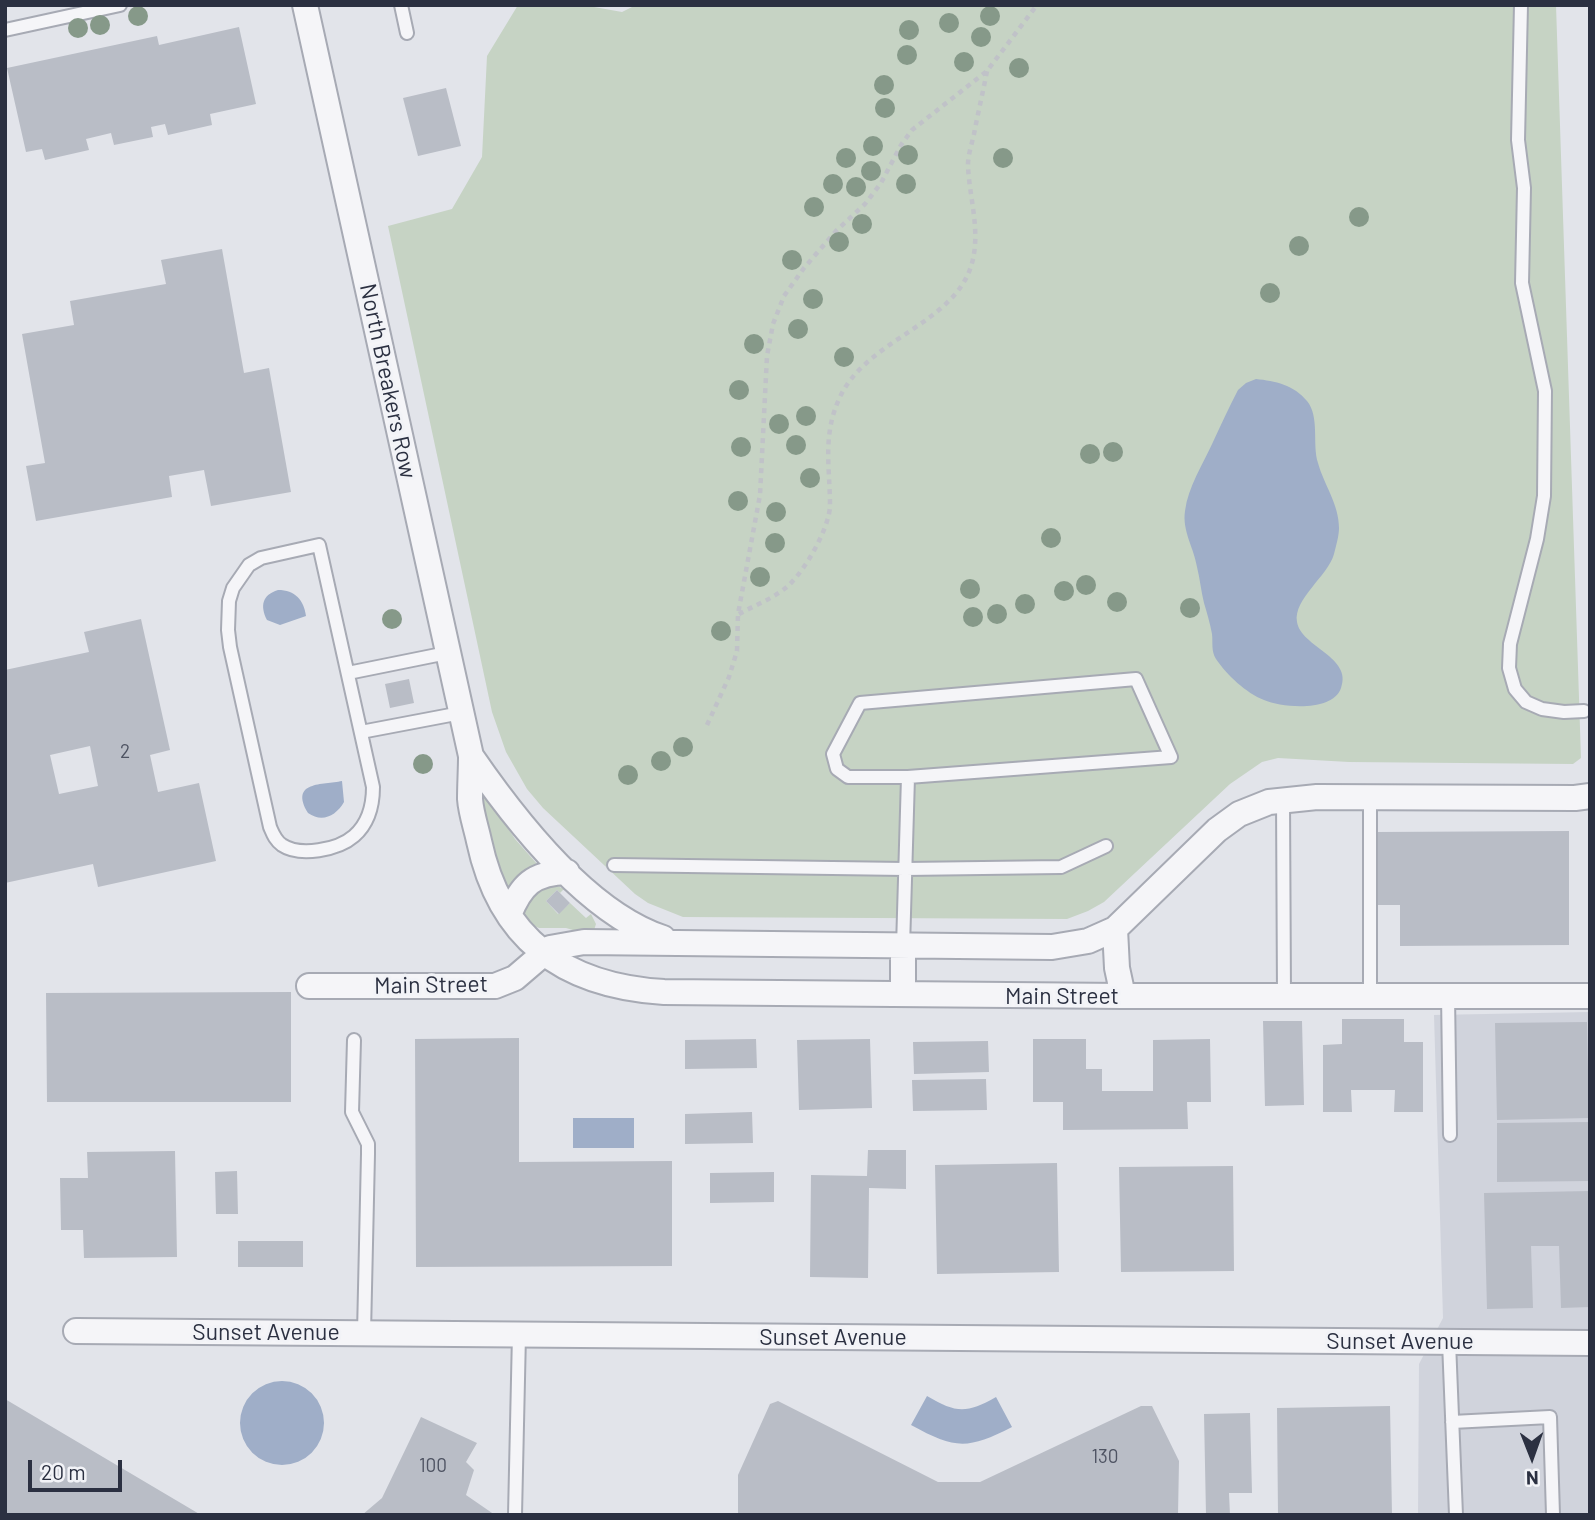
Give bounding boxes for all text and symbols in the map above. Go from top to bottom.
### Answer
street label: North Breakers Row [354,281,422,481]
house number: 2 [120,741,130,763]
street label: Main Street [374,970,488,1000]
street label: Main Street [1005,982,1119,1010]
street label: Sunset Avenue [192,1318,340,1346]
street label: Sunset Avenue [759,1323,907,1351]
street label: Sunset Avenue [1326,1327,1474,1355]
north arrow [1497,1422,1567,1492]
scale bar [32,1446,126,1490]
house number: 130 [1091,1446,1119,1468]
house number: 100 [419,1455,447,1477]
text: 20 m [41,1459,86,1484]
text: N [1526,1467,1539,1490]

